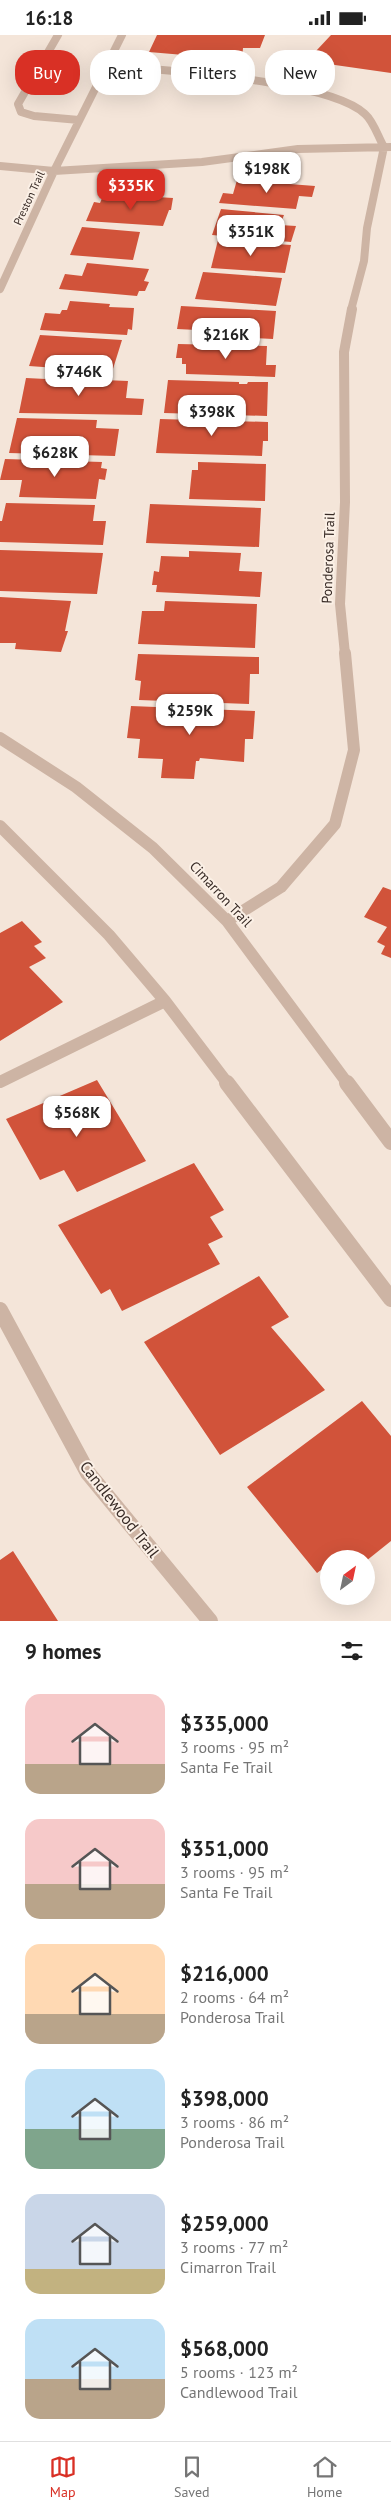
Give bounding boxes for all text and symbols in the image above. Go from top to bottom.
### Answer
text: 16:18 [25,6,73,30]
chip: Buy [15,50,80,95]
chip: Rent [90,50,161,95]
chip: Filters [171,50,255,95]
chip: New [265,50,335,95]
pin: $198K [232,151,302,194]
text: $198K [244,158,290,178]
street label: Preston Trail [10,168,48,227]
pin: $335K [96,169,166,211]
text: $335K [108,175,154,195]
pin: $351K [216,215,286,257]
text: $351K [228,221,274,241]
pin: $216K [191,317,261,360]
text: $216K [203,324,249,344]
pin: $746K [44,355,114,397]
text: $746K [56,361,102,381]
pin: $398K [177,395,247,437]
text: $398K [189,401,235,421]
pin: $628K [20,435,90,478]
text: $628K [32,442,78,462]
street label: Ponderosa Trail [317,512,339,604]
pin: $259K [155,693,225,736]
text: $259K [167,700,213,720]
street label: Cimarron Trail [186,857,256,931]
pin: $568K [42,1095,112,1138]
text: $568K [54,1102,100,1122]
street label: Candlewood Trail [76,1457,164,1562]
north arrow [320,1550,375,1605]
map controls [320,1550,375,1605]
icon: filters [338,1637,366,1665]
text: 9 homes [25,1638,101,1665]
text: $335,000 [180,1710,269,1737]
icon: home [65,1714,125,1774]
text: 3 rooms · 95 m² [180,1737,289,1757]
text: Santa Fe Trail [180,1757,273,1777]
text: $351,000 [180,1835,269,1862]
icon: home [65,1839,125,1899]
text: 3 rooms · 95 m² [180,1862,289,1882]
text: Santa Fe Trail [180,1882,273,1902]
text: $216,000 [180,1960,269,1987]
icon: home [65,1964,125,2024]
text: 2 rooms · 64 m² [180,1987,289,2007]
text: Ponderosa Trail [180,2007,284,2027]
text: $398,000 [180,2085,269,2112]
icon: home [65,2089,125,2149]
text: 3 rooms · 86 m² [180,2112,289,2132]
text: Ponderosa Trail [180,2132,284,2152]
text: $259,000 [180,2210,269,2237]
icon: home [65,2214,125,2274]
text: 3 rooms · 77 m² [180,2237,288,2257]
text: Cimarron Trail [180,2257,276,2277]
text: $568,000 [180,2335,269,2362]
icon: home [65,2339,125,2399]
text: 5 rooms · 123 m² [180,2362,298,2382]
text: Candlewood Trail [180,2382,297,2402]
tab: Map [49,2453,77,2501]
tab: Saved [174,2453,210,2501]
tab: Home [307,2453,342,2501]

